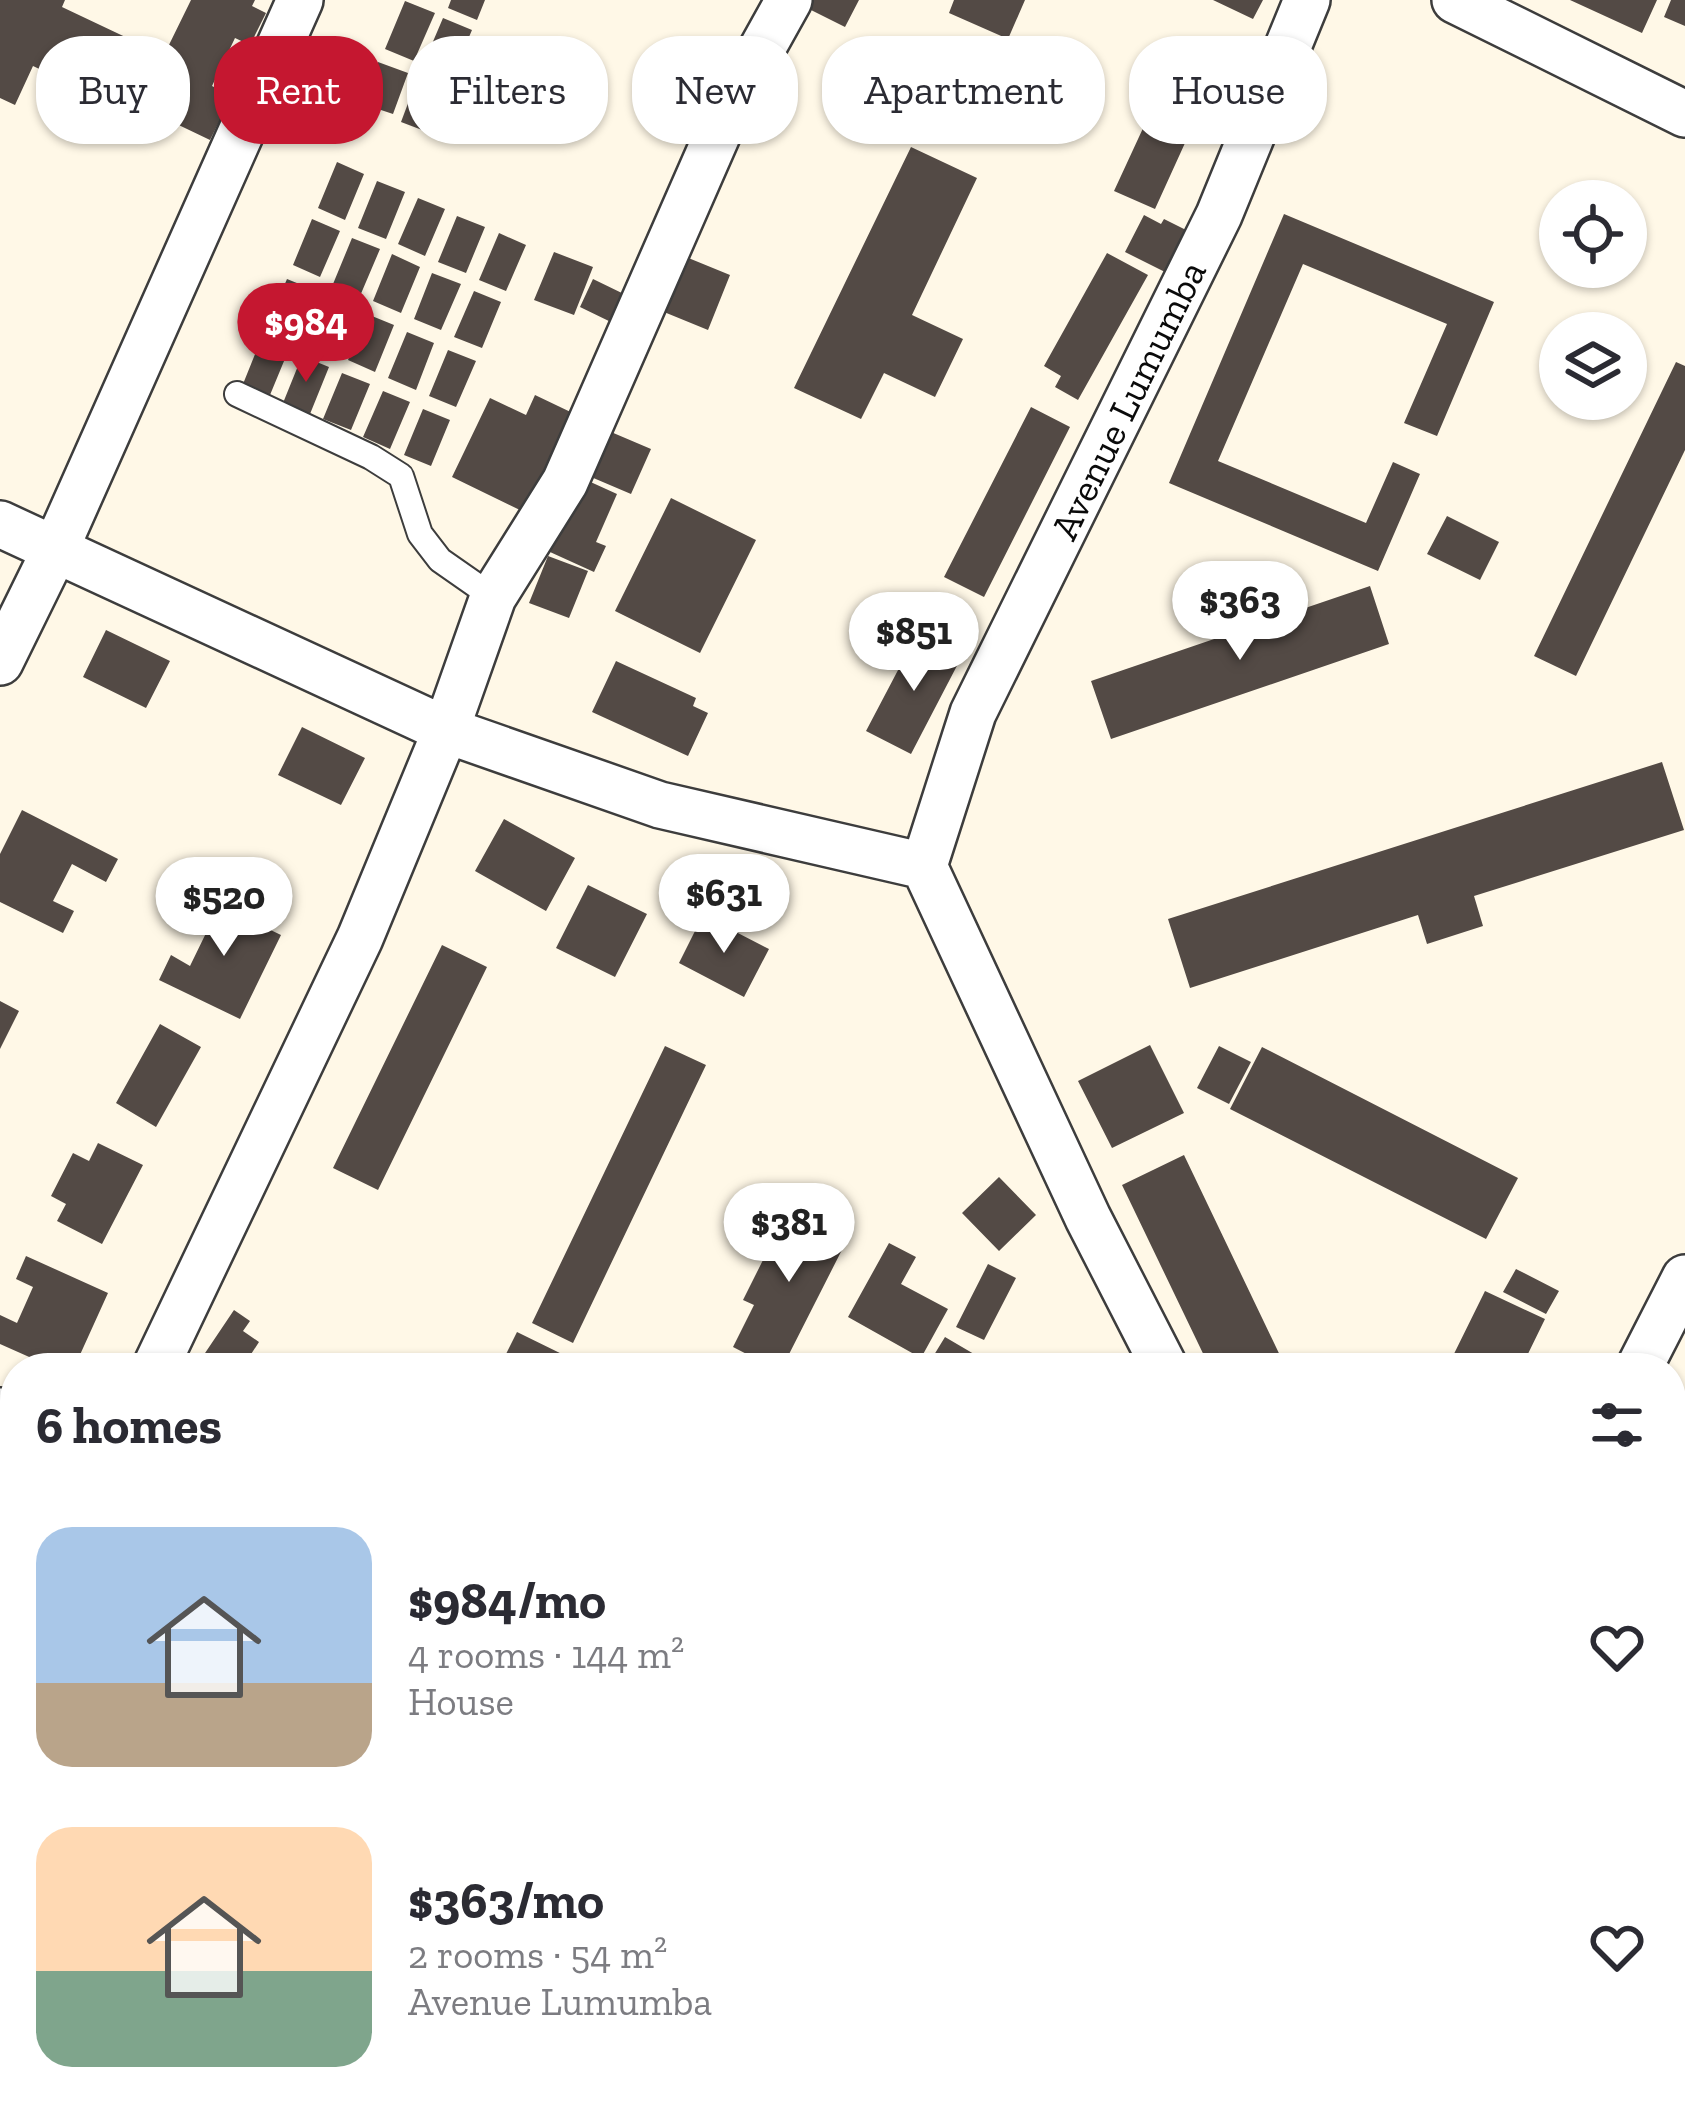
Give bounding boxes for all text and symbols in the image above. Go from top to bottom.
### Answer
chip: Buy [36,36,190,144]
chip: Rent [214,36,383,144]
chip: Filters [407,36,608,144]
chip: New [632,36,798,144]
chip: Apartment [822,36,1105,144]
chip: House [1129,36,1327,144]
map controls [1539,180,1647,420]
button: locate [1539,180,1647,288]
street label: Avenue Lumumba [1040,253,1216,547]
pin: $984 [235,283,377,385]
text: $984 [264,298,348,345]
button: layers [1539,312,1647,420]
pin: $363 [1169,561,1311,663]
text: $363 [1199,576,1281,623]
pin: $851 [843,592,985,694]
text: $851 [876,607,952,654]
pin: $631 [653,854,795,956]
pin: $520 [153,857,295,959]
text: $631 [686,869,762,916]
text: $520 [183,872,265,919]
pin: $381 [718,1183,860,1285]
text: $381 [751,1198,827,1245]
icon: filters [1584,1392,1650,1458]
text: 6 homes [36,1395,222,1456]
text: $984/mo [408,1570,606,1631]
icon: home [132,1575,276,1719]
icon: heart [1584,1614,1650,1680]
text: 4 rooms · 144 m² [408,1631,684,1678]
text: House [408,1678,514,1725]
text: $363/mo [408,1870,604,1931]
icon: home [132,1875,276,2019]
icon: heart [1584,1914,1650,1980]
text: 2 rooms · 54 m² [408,1931,667,1978]
text: Avenue Lumumba [408,1978,712,2025]

